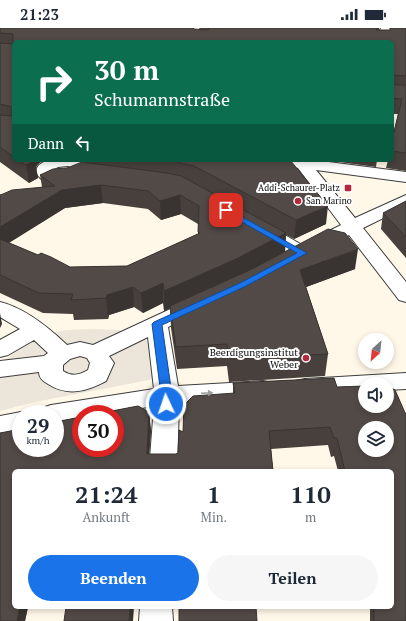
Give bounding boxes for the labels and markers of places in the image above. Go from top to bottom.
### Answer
place label: Addi-Schaurer-Platz [258,182,340,194]
marker: Addi-Schaurer-Platz [343,183,353,193]
pin [209,193,243,227]
place label: San Marino [306,195,352,207]
marker: San Marino [293,196,303,206]
place label: Beerdigungsinstitut Weber [210,346,298,371]
marker: Beerdigungsinstitut Weber [301,353,311,363]

